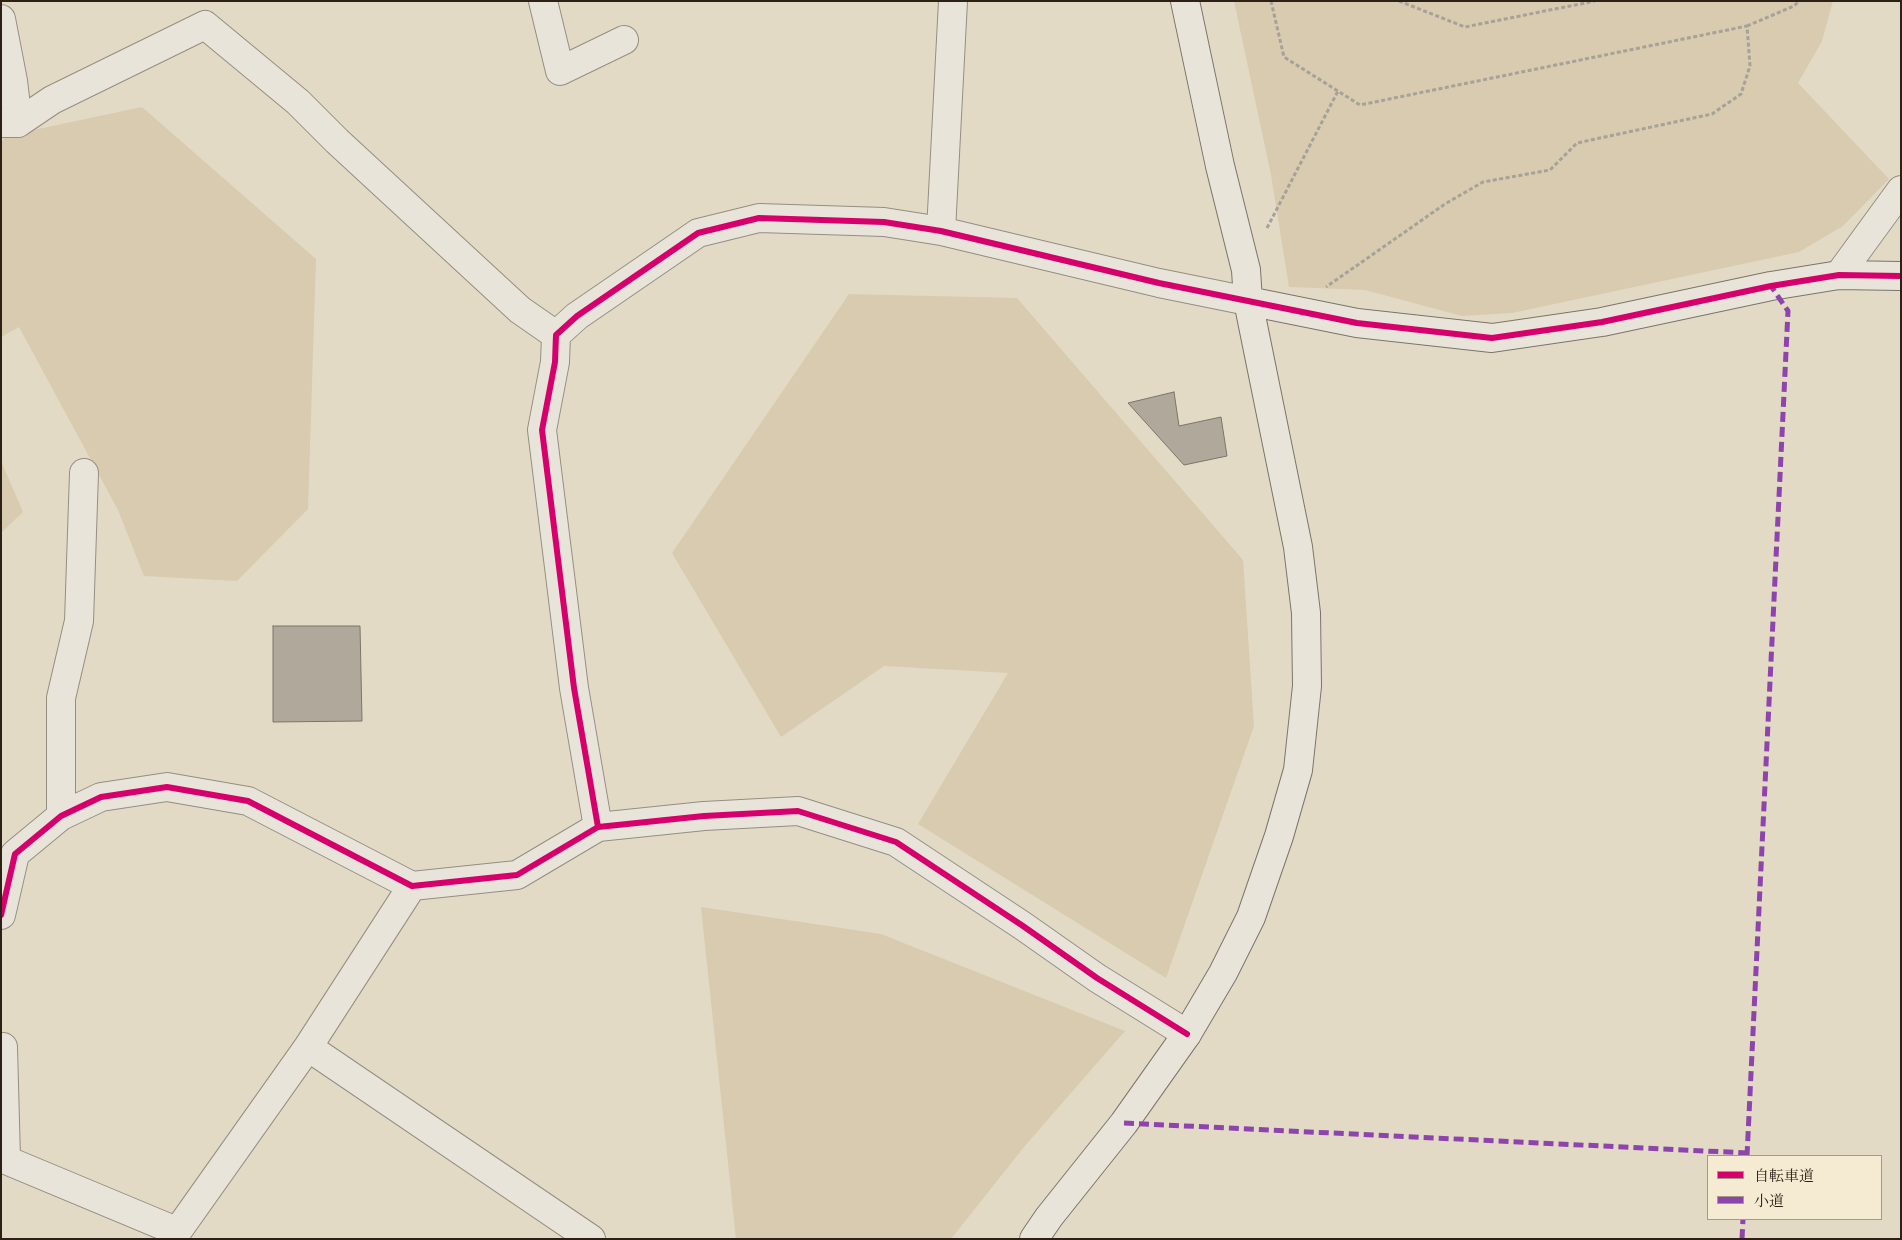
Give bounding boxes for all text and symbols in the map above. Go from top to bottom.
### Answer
legend [1707,1155,1882,1220]
text: 自転車道 [1754,1166,1814,1185]
text: 小道 [1754,1191,1784,1210]

